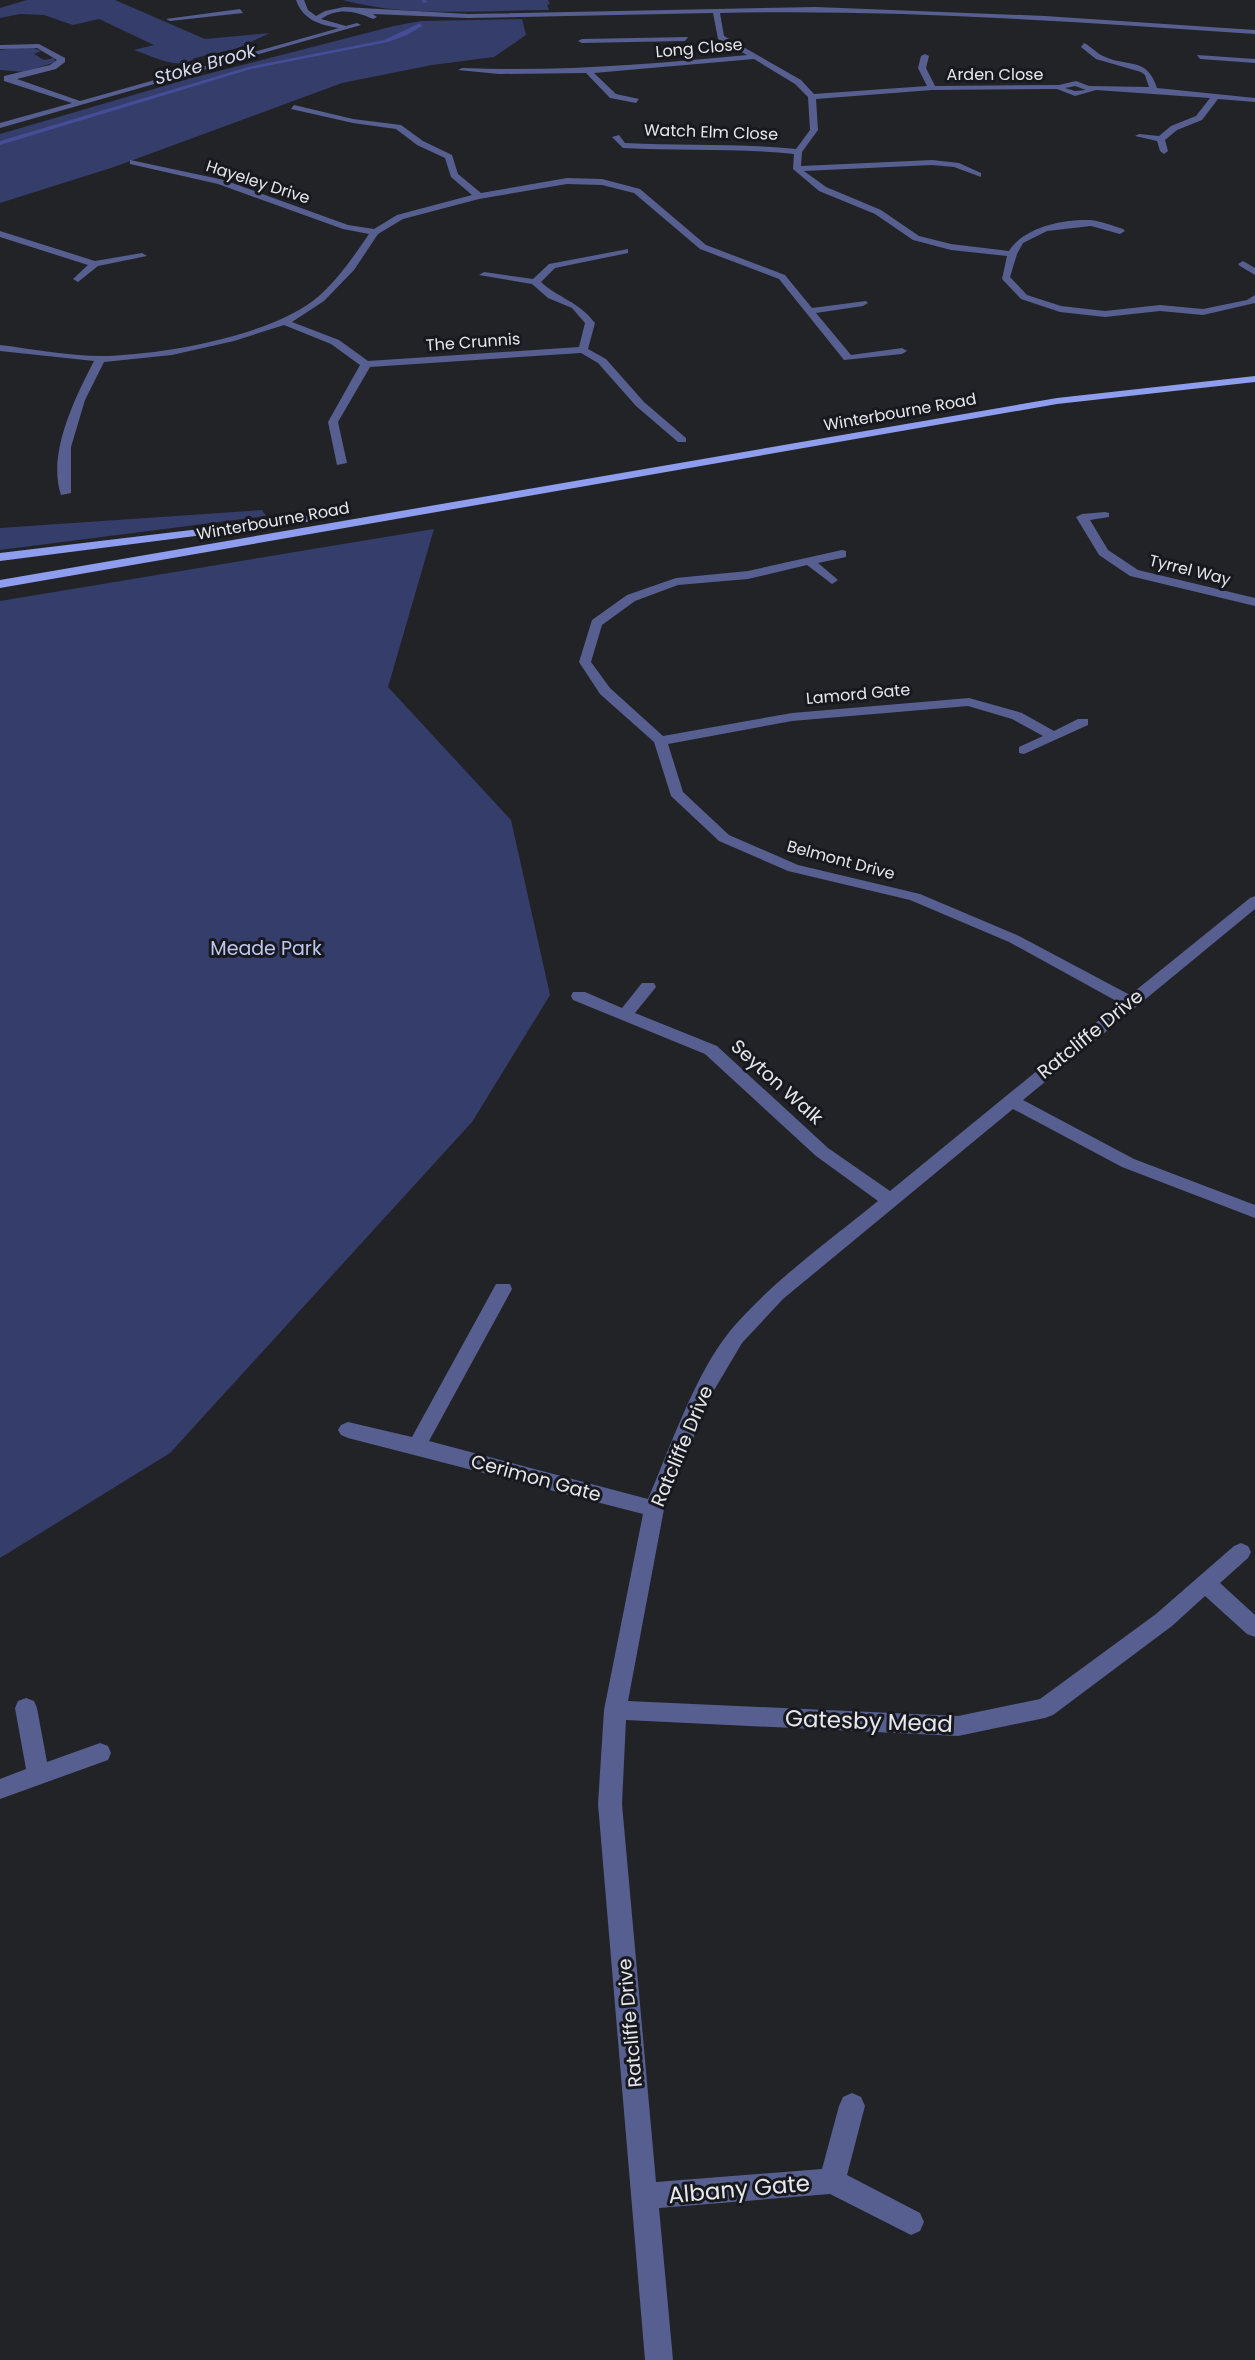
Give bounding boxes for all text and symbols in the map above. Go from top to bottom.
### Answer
street label: Long Close [655,33,744,63]
water label: Stoke Brook [151,37,259,90]
street label: Arden Close [947,63,1043,86]
street label: Watch Elm Close [644,118,779,146]
street label: Hayeley Drive [203,154,313,210]
street label: The Crunnis [425,327,521,357]
street label: Winterbourne Road [822,387,978,437]
street label: Winterbourne Road [195,496,351,546]
street label: Tyrrel Way [1147,549,1233,591]
street label: Lamord Gate [805,678,911,710]
street label: Belmont Drive [784,835,898,885]
park label: Meade Park [210,935,322,962]
street label: Ratcliffe Drive [1031,983,1149,1085]
street label: Seyton Walk [725,1033,829,1131]
street label: Ratcliffe Drive [644,1381,720,1511]
street label: Cerimon Gate [468,1448,604,1508]
street label: Gatesby Mead [785,1702,953,1740]
street label: Ratcliffe Drive [611,1957,649,2089]
street label: Albany Gate [667,2167,811,2211]

